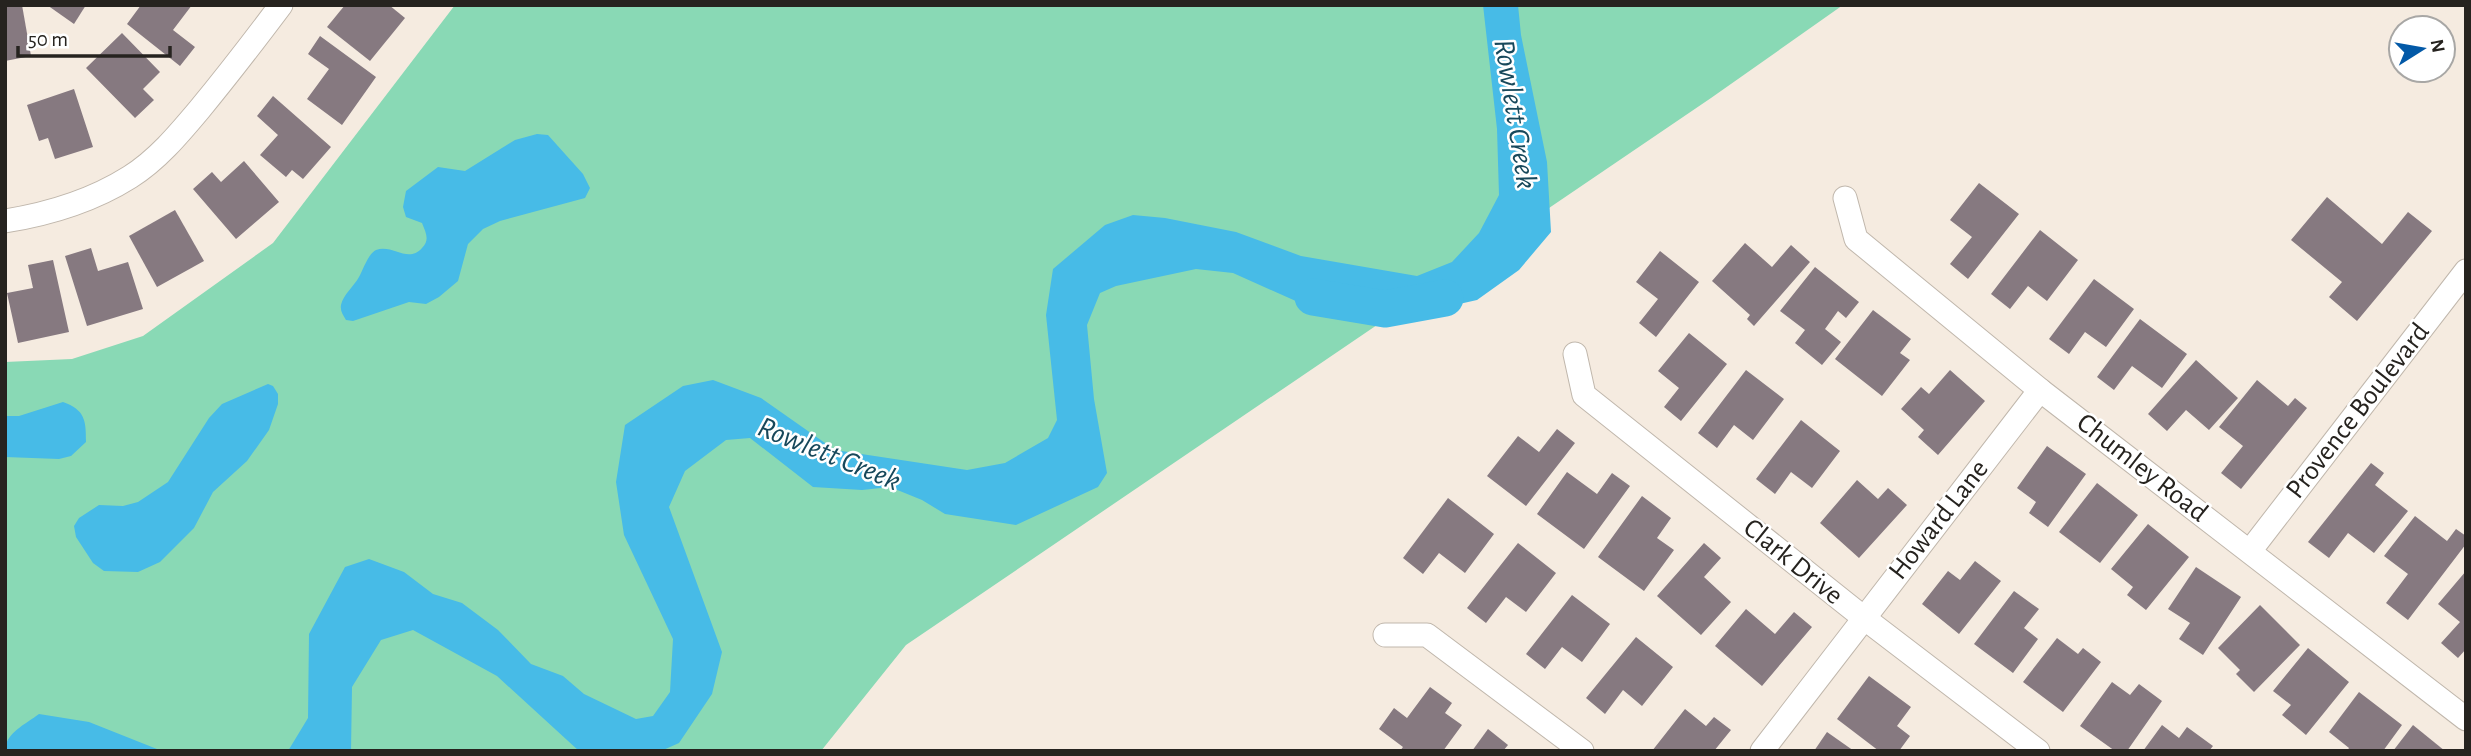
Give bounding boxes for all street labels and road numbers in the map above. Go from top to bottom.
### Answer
street label: Provence Boulevard [2281,318,2435,504]
street label: Chumley Road [2071,408,2213,528]
street label: Howard Lane [1884,455,1994,585]
street label: Clark Drive [1738,514,1848,610]

